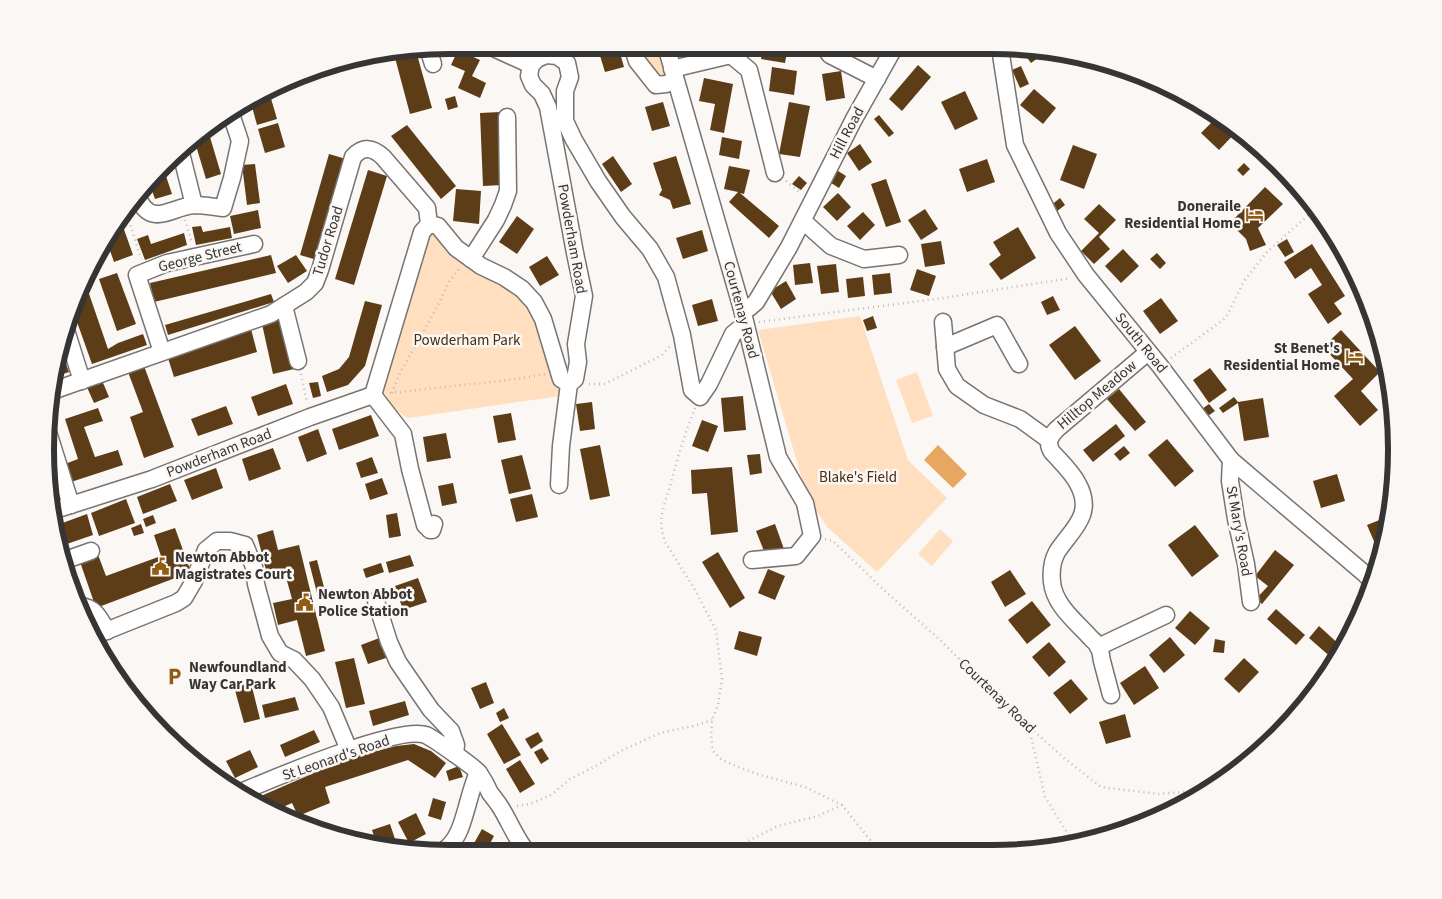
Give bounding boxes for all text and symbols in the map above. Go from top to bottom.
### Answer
street label: Hill Road [825,103,869,163]
street label: Powderham Road [552,182,592,296]
place label: Doneraile Residential Home [1124,196,1241,234]
street label: Tudor Road [307,203,349,279]
hotel icon: Doneraile Residential Home [1245,205,1265,225]
street label: George Street [156,236,244,278]
street label: Courtenay Road [718,259,764,361]
street label: South Road [1110,308,1172,378]
park label: Powderham Park [413,330,521,351]
place label: St Benet's Residential Home [1223,338,1340,376]
hotel icon: St Benet's Residential Home [1344,347,1364,367]
street label: Hilltop Meadow [1053,355,1142,435]
street label: Powderham Road [163,423,275,483]
park label: Blake's Field [819,467,897,488]
street label: St Mary's Road [1221,484,1257,578]
place label: Newton Abbot Magistrates Court [175,547,292,585]
public building icon: Newton Abbot Magistrates Court [151,556,171,576]
place label: Newton Abbot Police Station [318,584,412,622]
public building icon: Newton Abbot Police Station [294,593,314,613]
street label: Courtenay Road [954,654,1040,738]
place label: Newfoundland Way Car Park [189,657,287,695]
parking icon: Newfoundland Way Car Park [165,666,185,686]
street label: St Leonard's Road [279,730,393,786]

